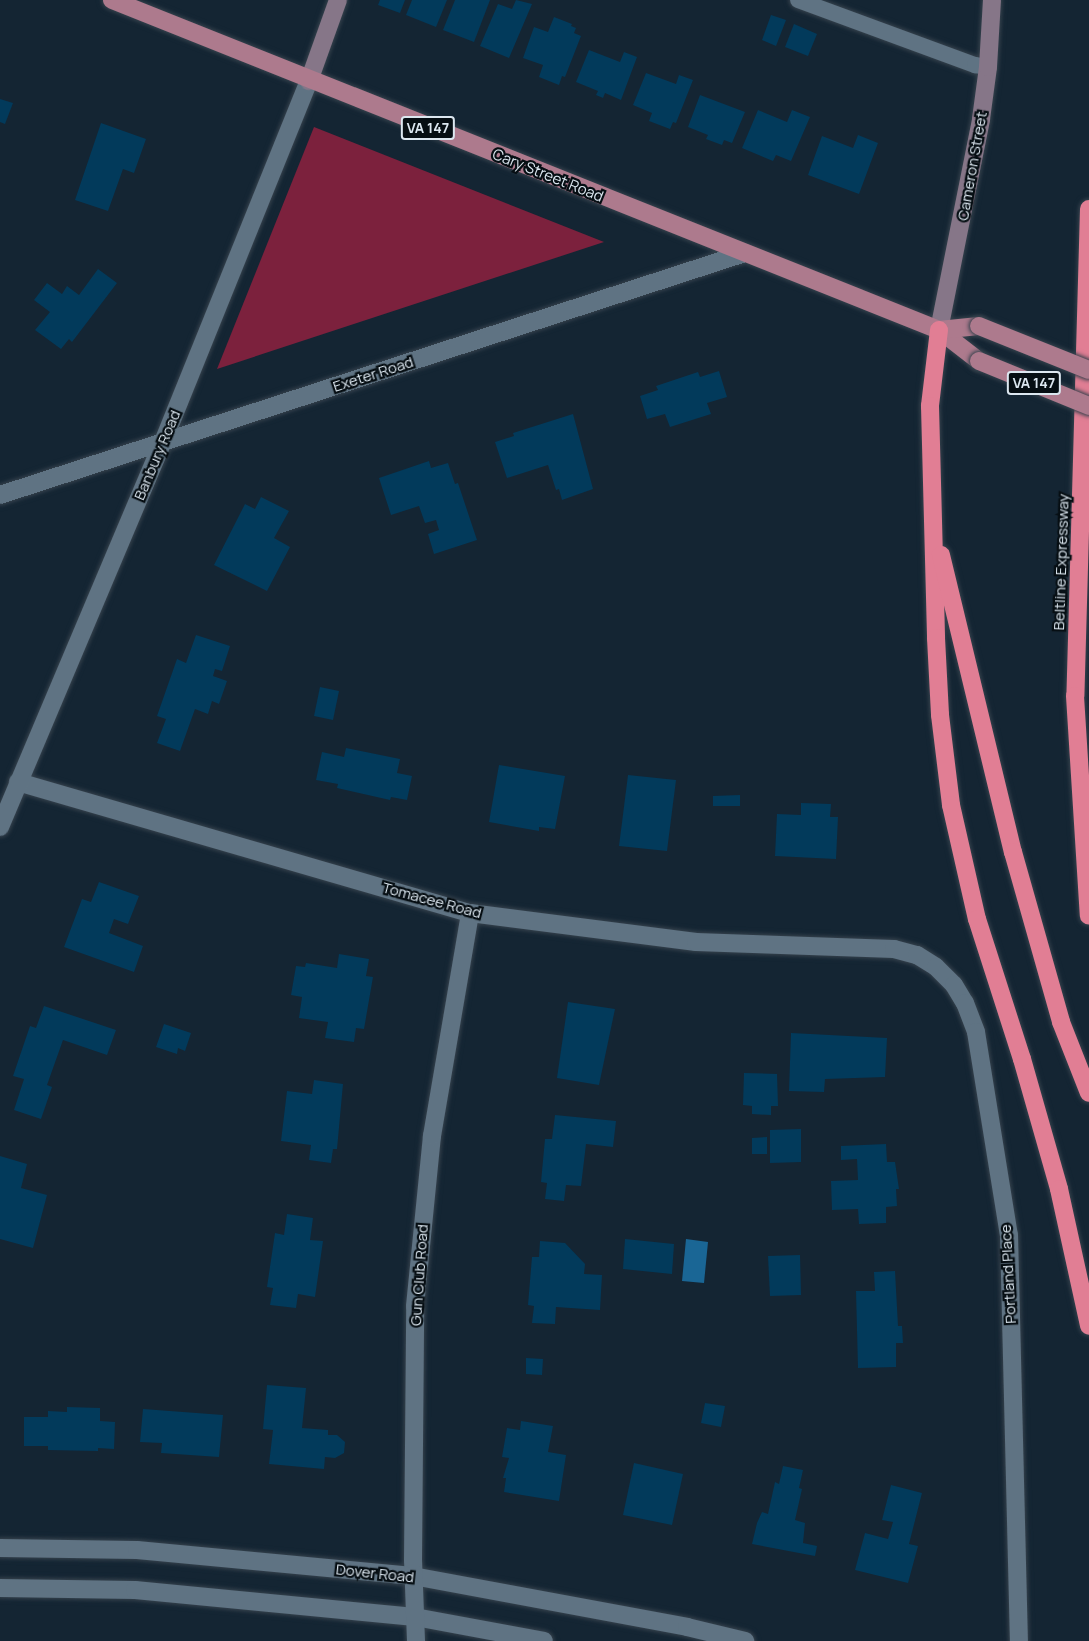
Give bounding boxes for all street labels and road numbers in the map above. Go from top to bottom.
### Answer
street label: Cameron Street [954,110,990,222]
road number: VA 147 [400,117,456,139]
street label: Cary Street Road [490,145,606,205]
street label: Exeter Road [331,353,415,395]
road number: VA 147 [1006,372,1062,394]
street label: Banbury Road [130,407,184,503]
street label: Beltline Expressway [1050,493,1072,631]
street label: Tomacee Road [380,878,484,922]
street label: Gun Club Road [406,1224,432,1326]
street label: Portland Place [996,1224,1020,1324]
street label: Dover Road [335,1560,415,1586]

